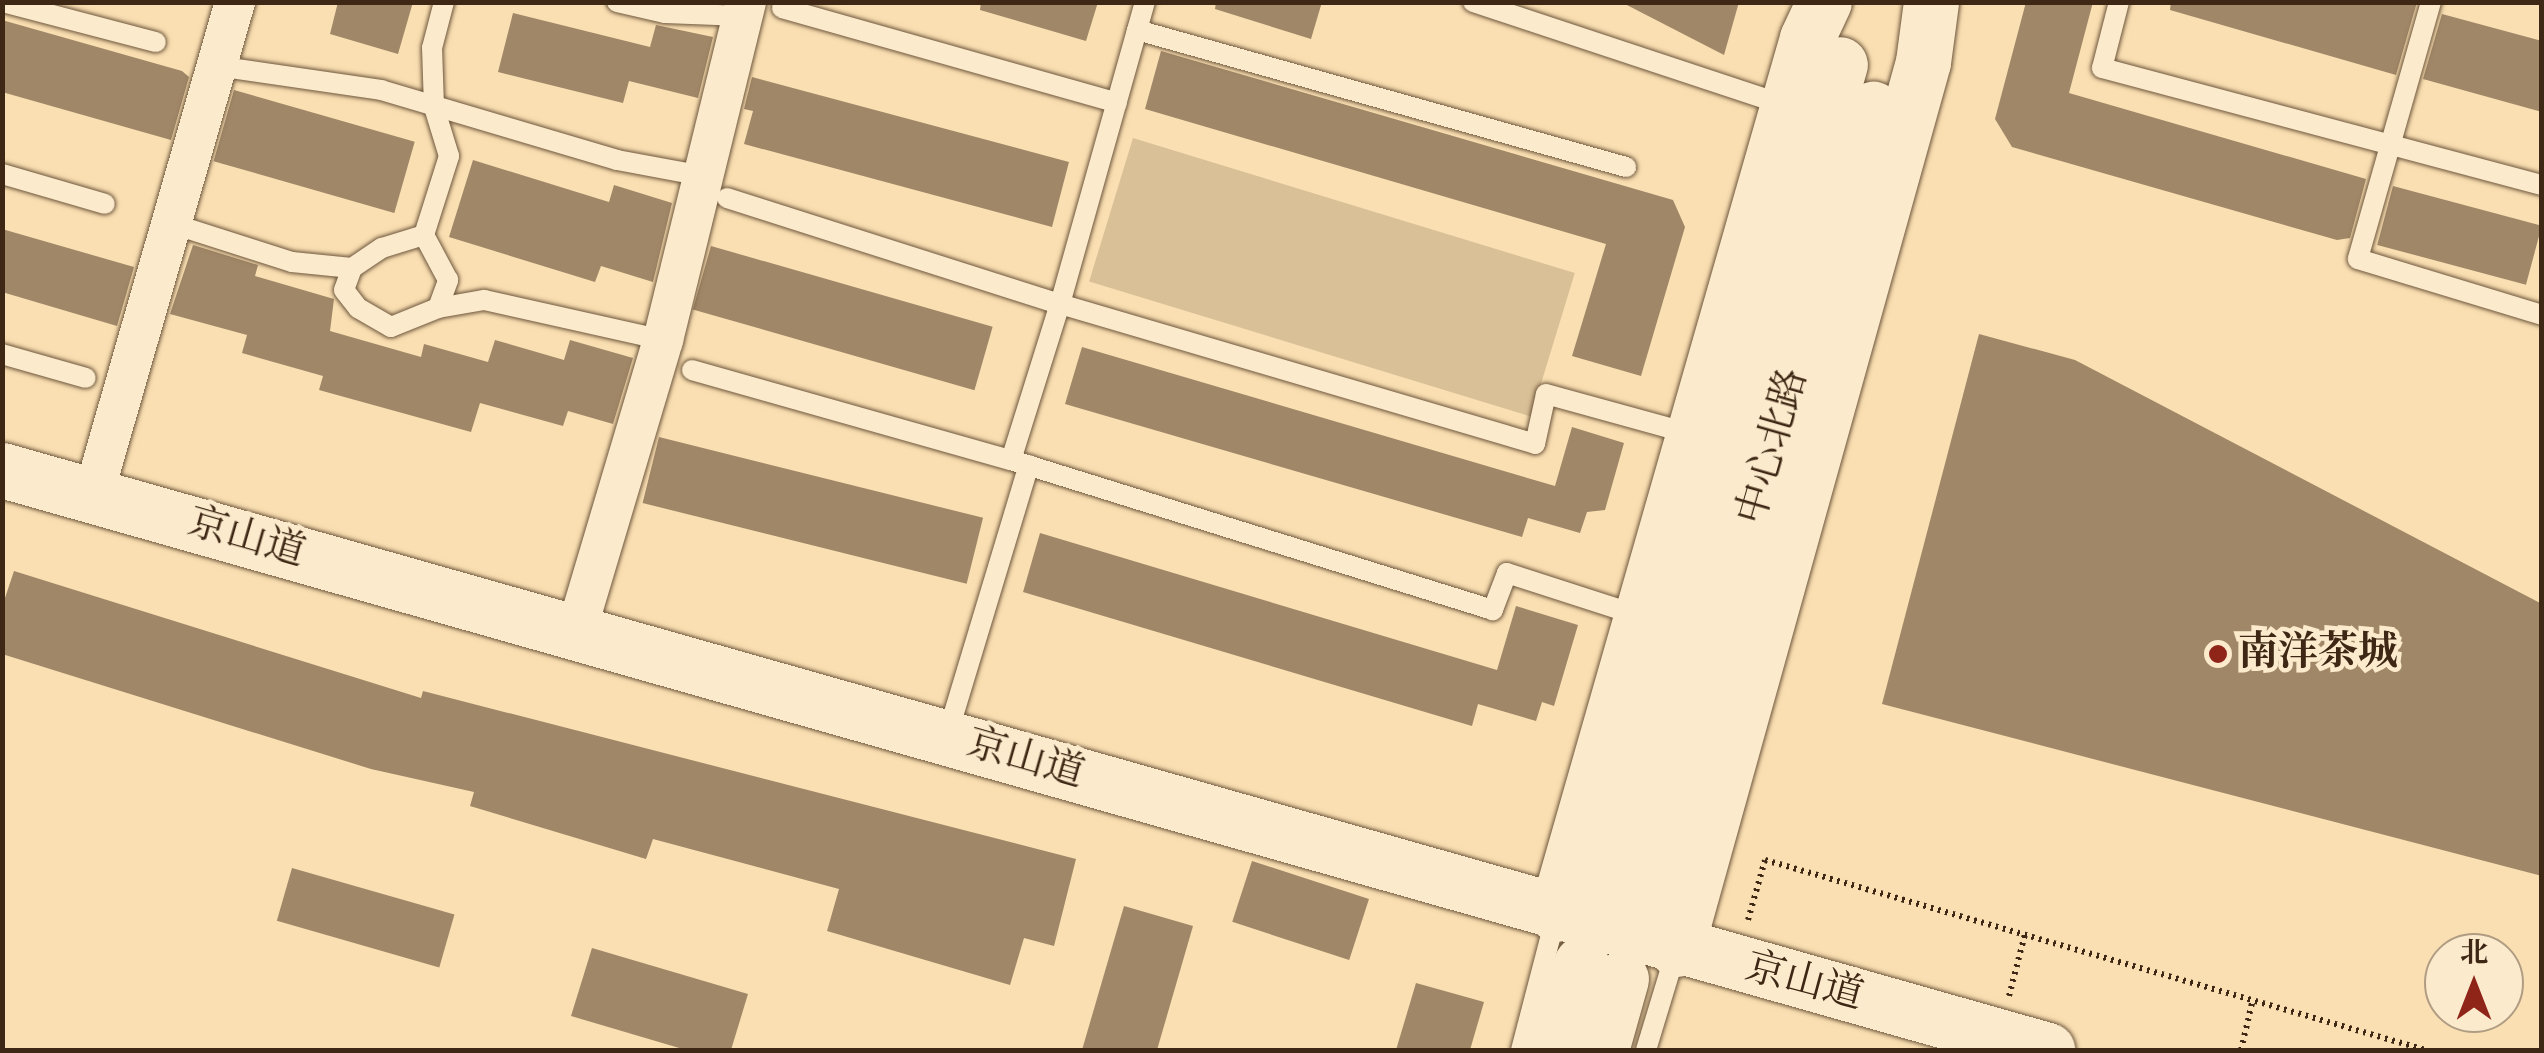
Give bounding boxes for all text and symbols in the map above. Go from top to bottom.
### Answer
street label: 中心北路 [1729,363,1819,531]
street label: 京山道 [182,499,310,579]
place label: 南洋茶城 [2238,630,2398,678]
marker: 南洋茶城 [2207,643,2229,665]
street label: 京山道 [961,720,1089,800]
north arrow [2424,933,2524,1033]
text: 北 [2460,935,2488,974]
street label: 京山道 [1740,944,1868,1022]

